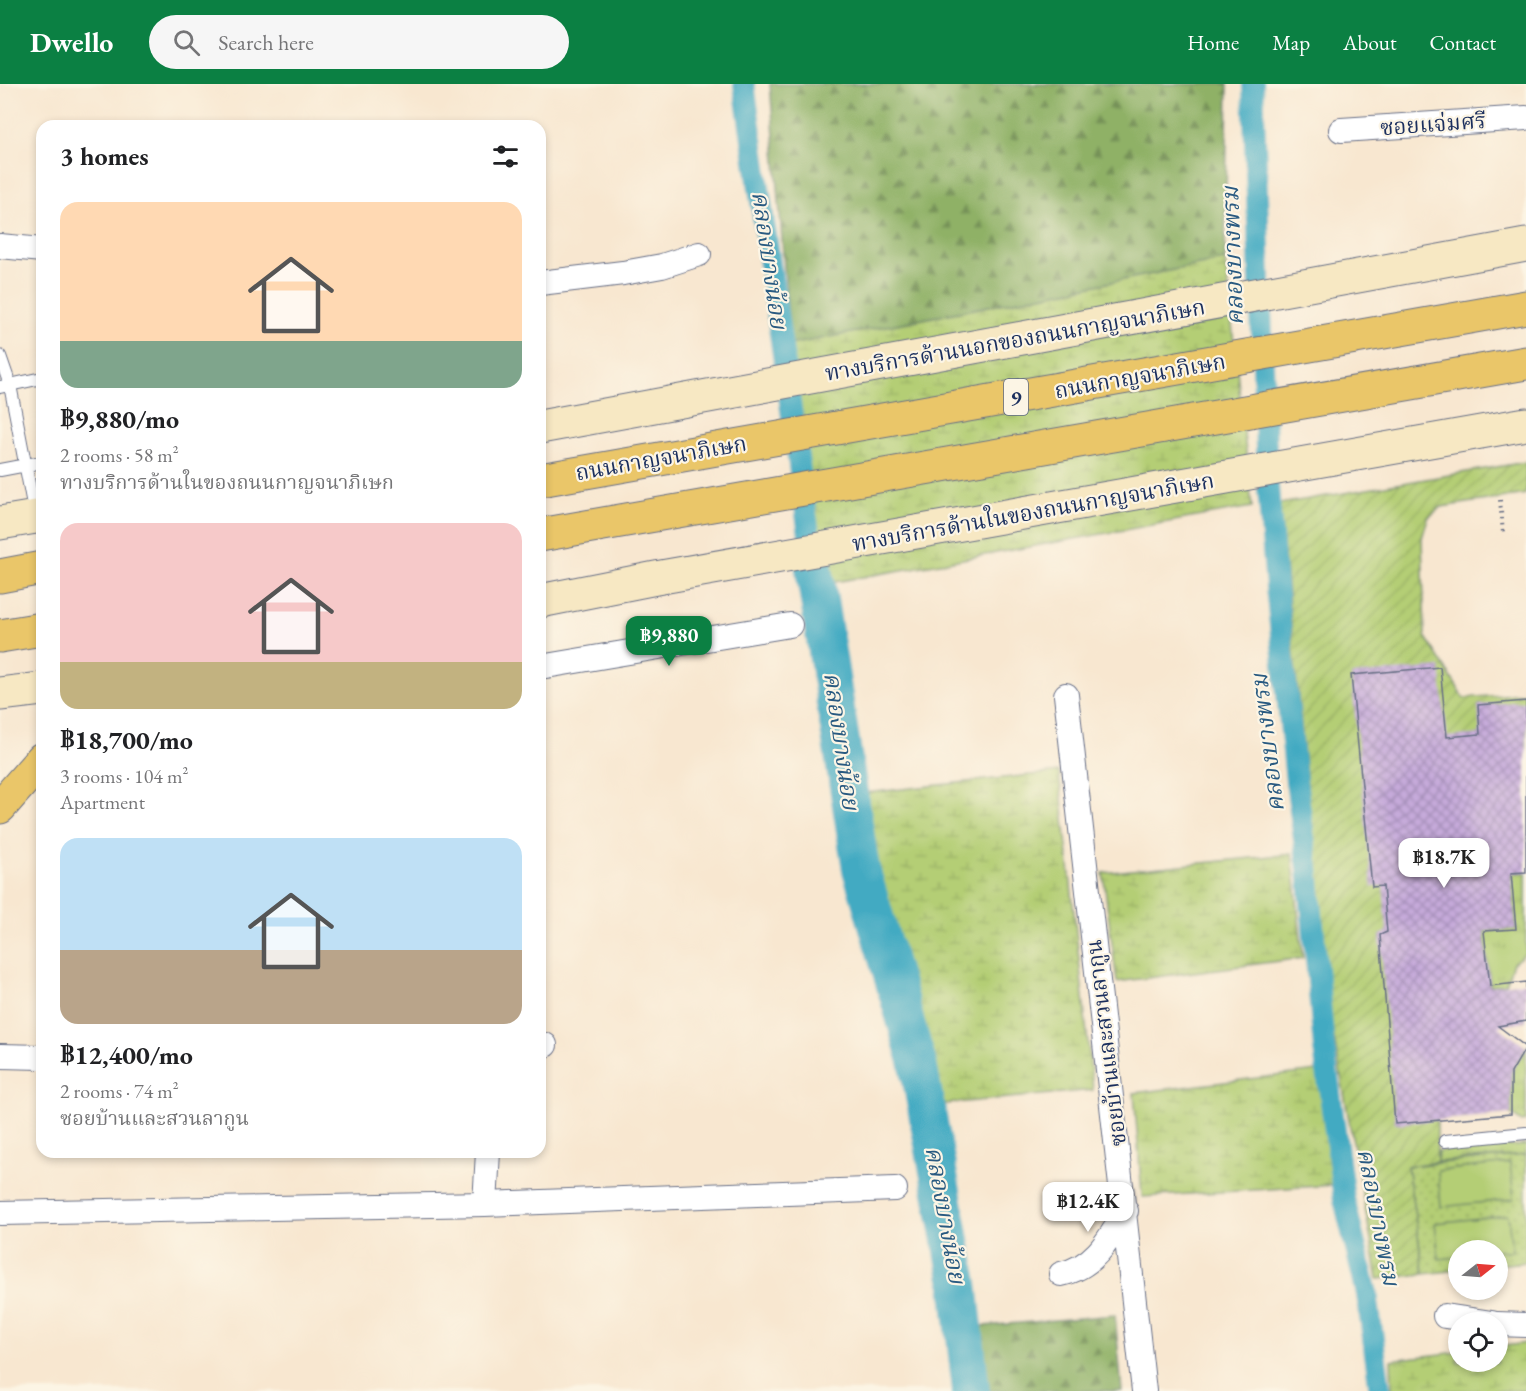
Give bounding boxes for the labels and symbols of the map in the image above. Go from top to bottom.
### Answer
street label: ซอยแจ่มศรี [1379,106,1487,142]
water label: คลองบางพรม [1214,185,1250,326]
water label: คลองบางน้อย [745,189,795,332]
street label: ทางบริการด้านนอกของถนนกาญจนาภิเษก [823,294,1207,386]
street label: ถนนกาญจนาภิเษก [1052,348,1228,404]
road number: 9 [1004,379,1028,415]
street label: ถนนกาญจนาภิเษก [573,429,749,487]
street label: ทางบริการด้านในของถนนกาญจนาภิเษก [850,466,1216,558]
pin: ฿9,880 [620,616,718,667]
water label: คลองบางน้อย [817,670,867,813]
water label: คลองบางพรม [1243,671,1291,814]
pin: ฿18.7K [1395,838,1493,889]
street label: ซอยบ้านและสวนลากูน [1079,938,1133,1148]
water label: คลองบางน้อย [919,1144,974,1288]
water label: คลองบางพรม [1350,1146,1408,1290]
pin: ฿12.4K [1039,1182,1137,1233]
north arrow [1448,1240,1508,1300]

